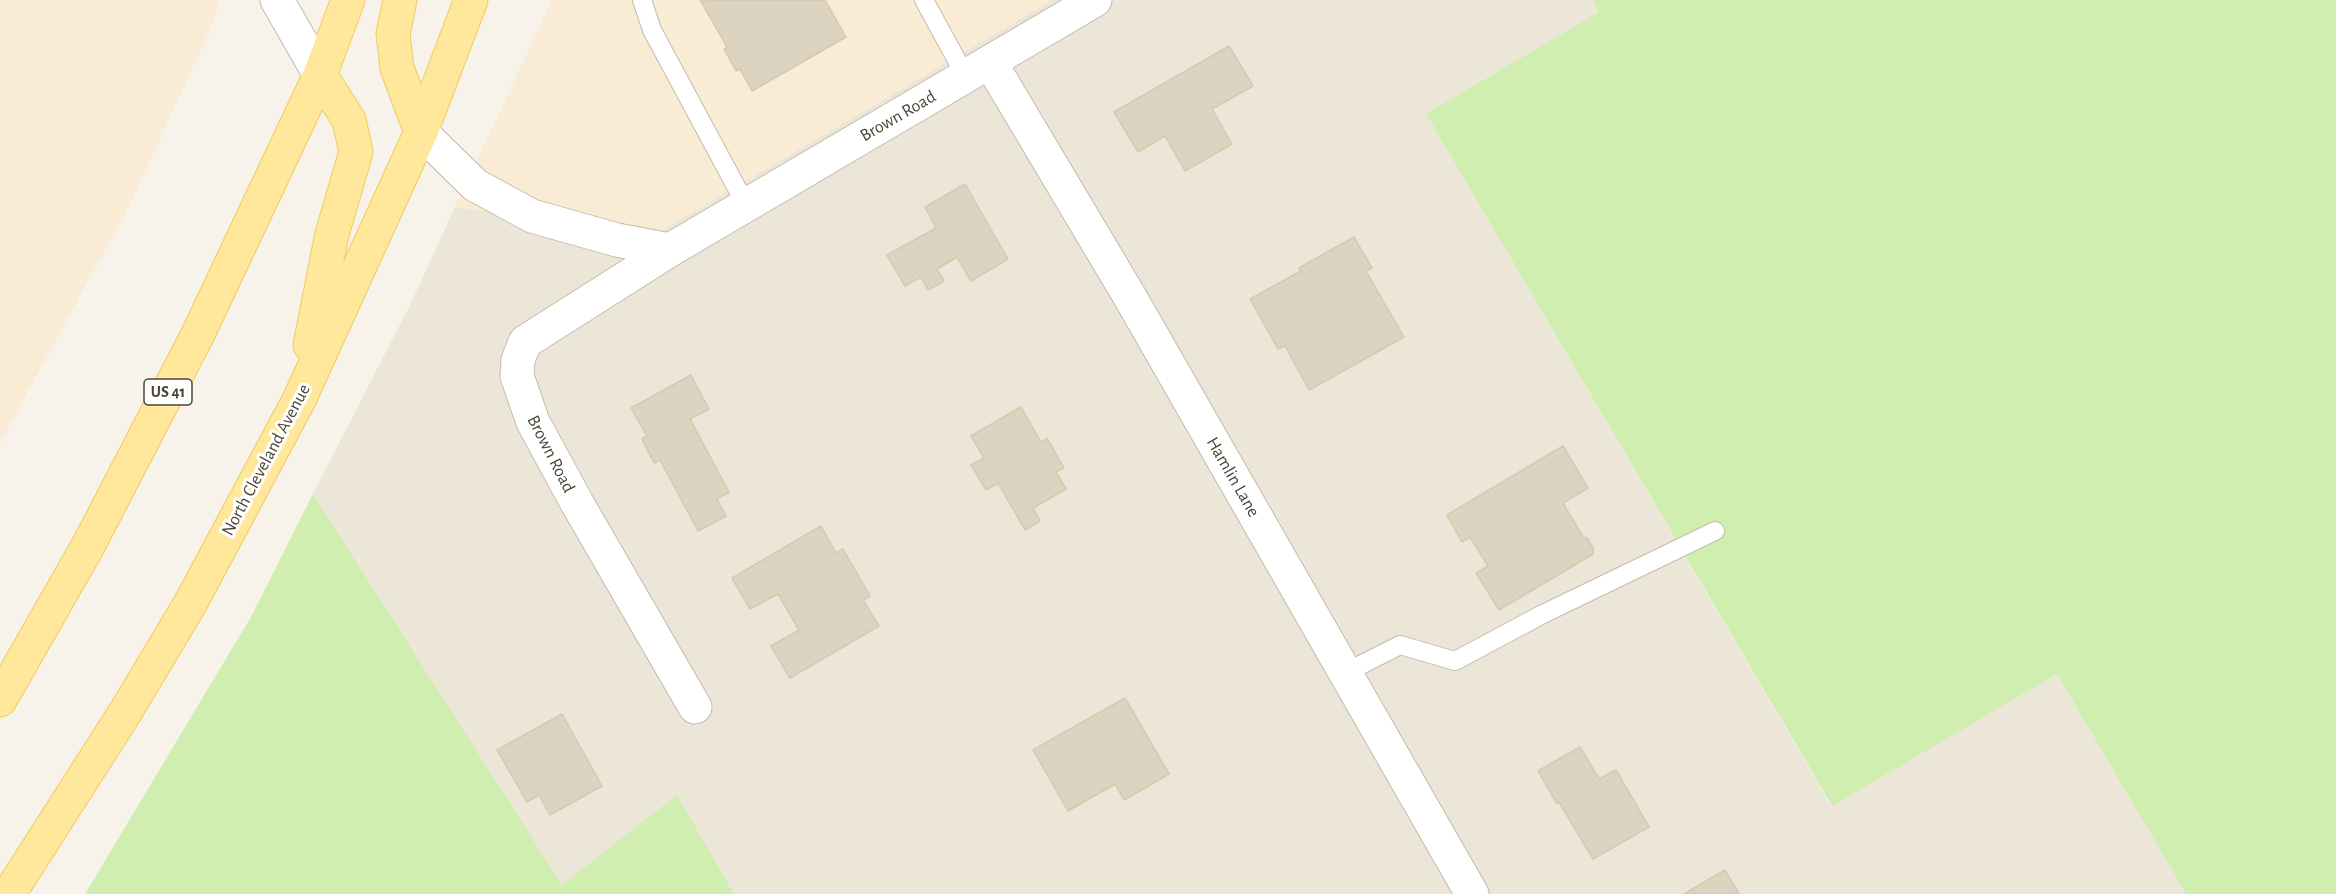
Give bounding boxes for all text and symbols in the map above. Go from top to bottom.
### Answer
street label: Brown Road [856,86,940,146]
road number: US 41 [144,379,192,405]
street label: North Cleveland Avenue [217,380,315,540]
street label: Brown Road [522,412,580,496]
street label: Hamlin Lane [1201,433,1265,521]

